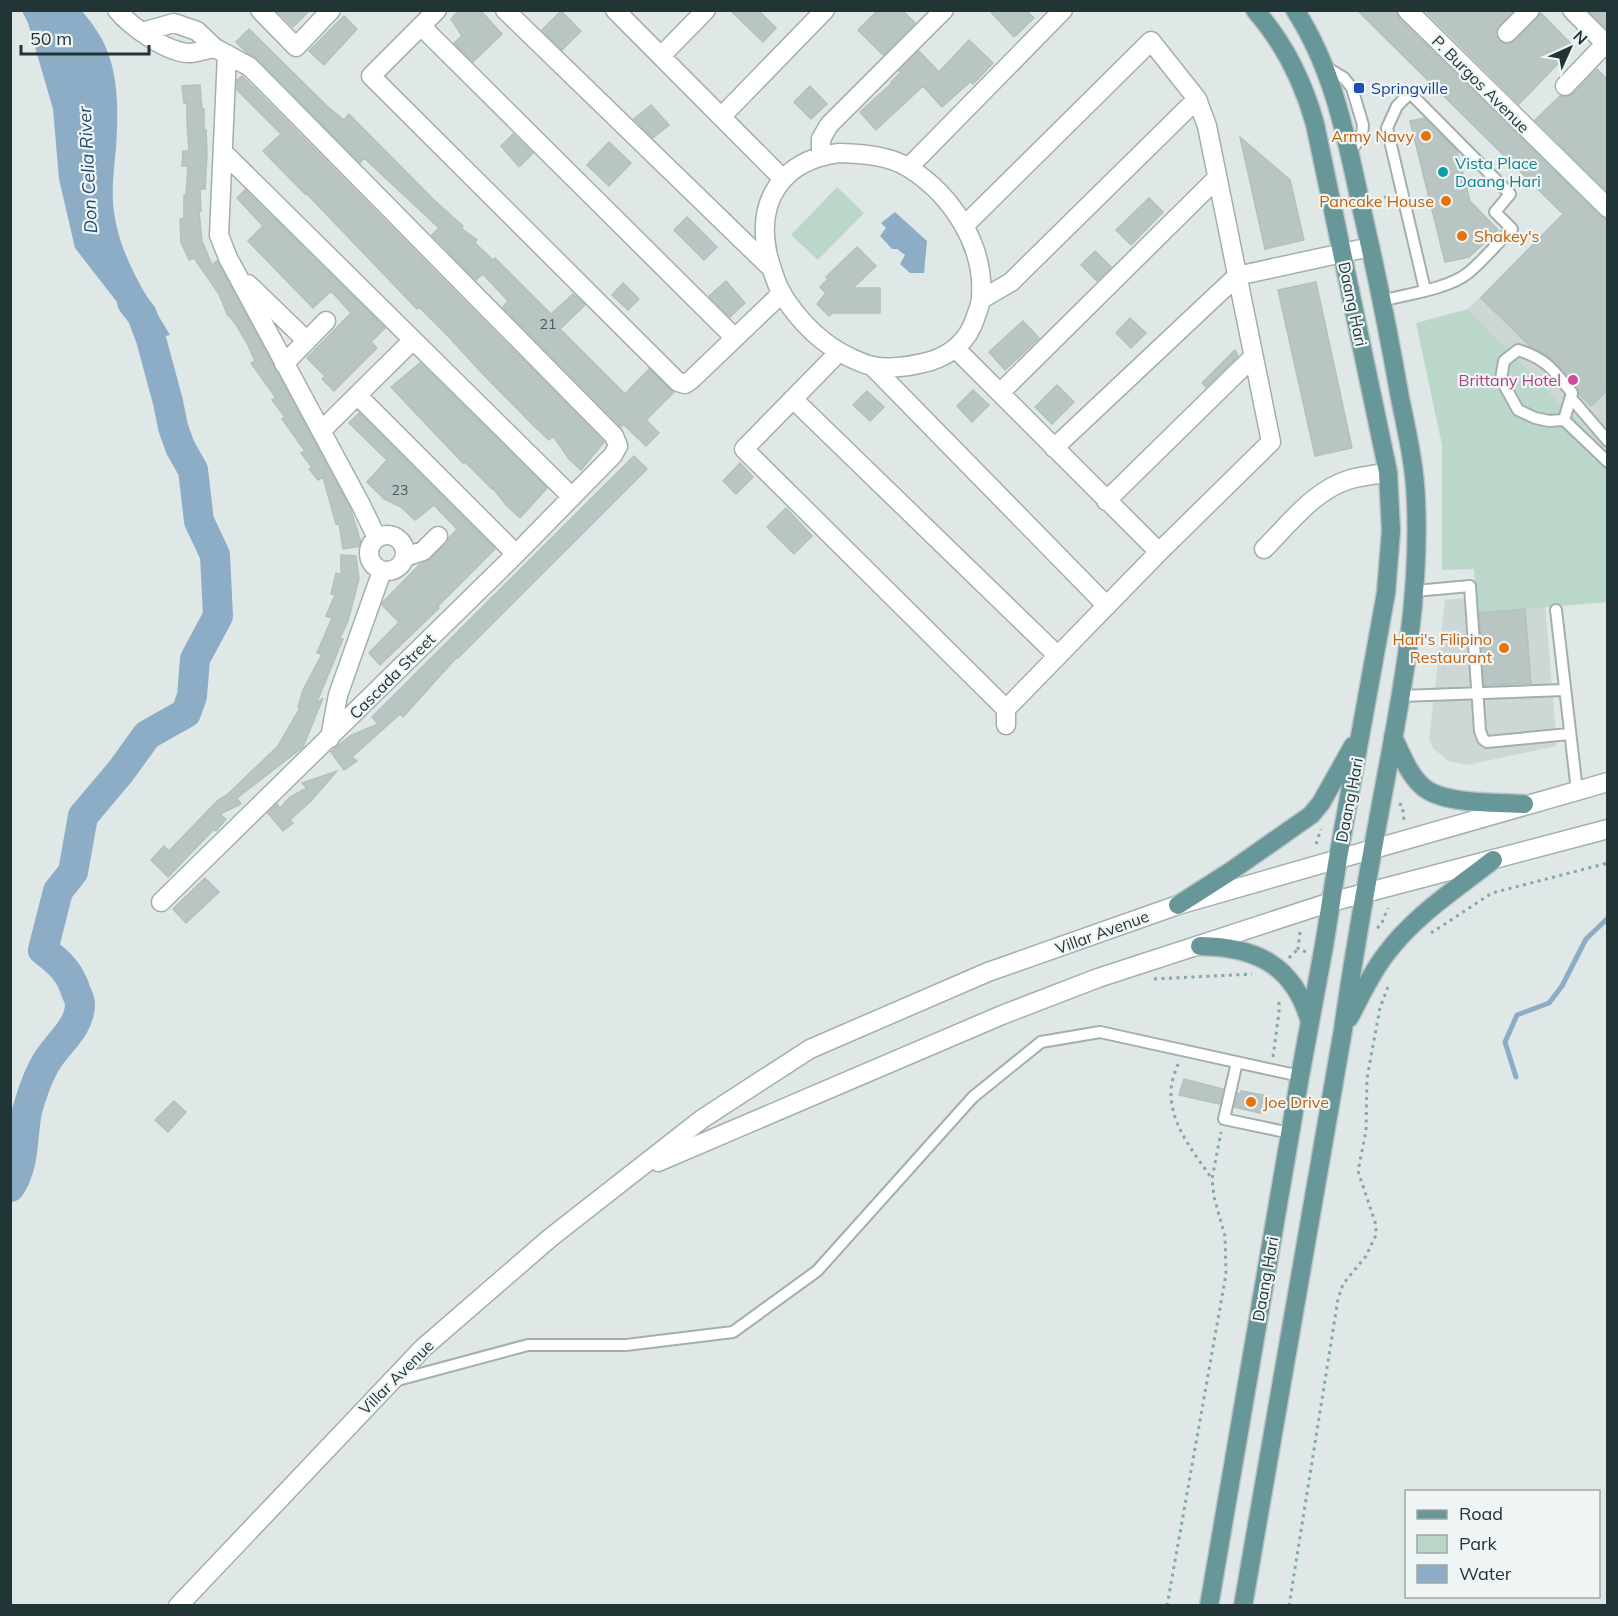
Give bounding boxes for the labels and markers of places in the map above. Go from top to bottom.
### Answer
place label: Springville [1371,78,1448,98]
marker: Springville [1352,81,1366,95]
place label: Army Navy [1331,126,1414,146]
marker: Army Navy [1419,129,1433,143]
place label: Vista Place Daang Hari [1455,153,1541,191]
marker: Vista Place Daang Hari [1436,165,1450,179]
place label: Pancake House [1319,191,1434,211]
marker: Pancake House [1439,194,1453,208]
place label: Shakey's [1474,226,1540,246]
marker: Shakey's [1455,229,1469,243]
place label: Brittany Hotel [1459,370,1561,390]
marker: Brittany Hotel [1566,373,1580,387]
place label: Hari's Filipino Restaurant [1393,629,1492,667]
marker: Hari's Filipino Restaurant [1497,641,1511,655]
place label: Joe Drive [1263,1092,1329,1112]
marker: Joe Drive [1244,1095,1258,1109]

